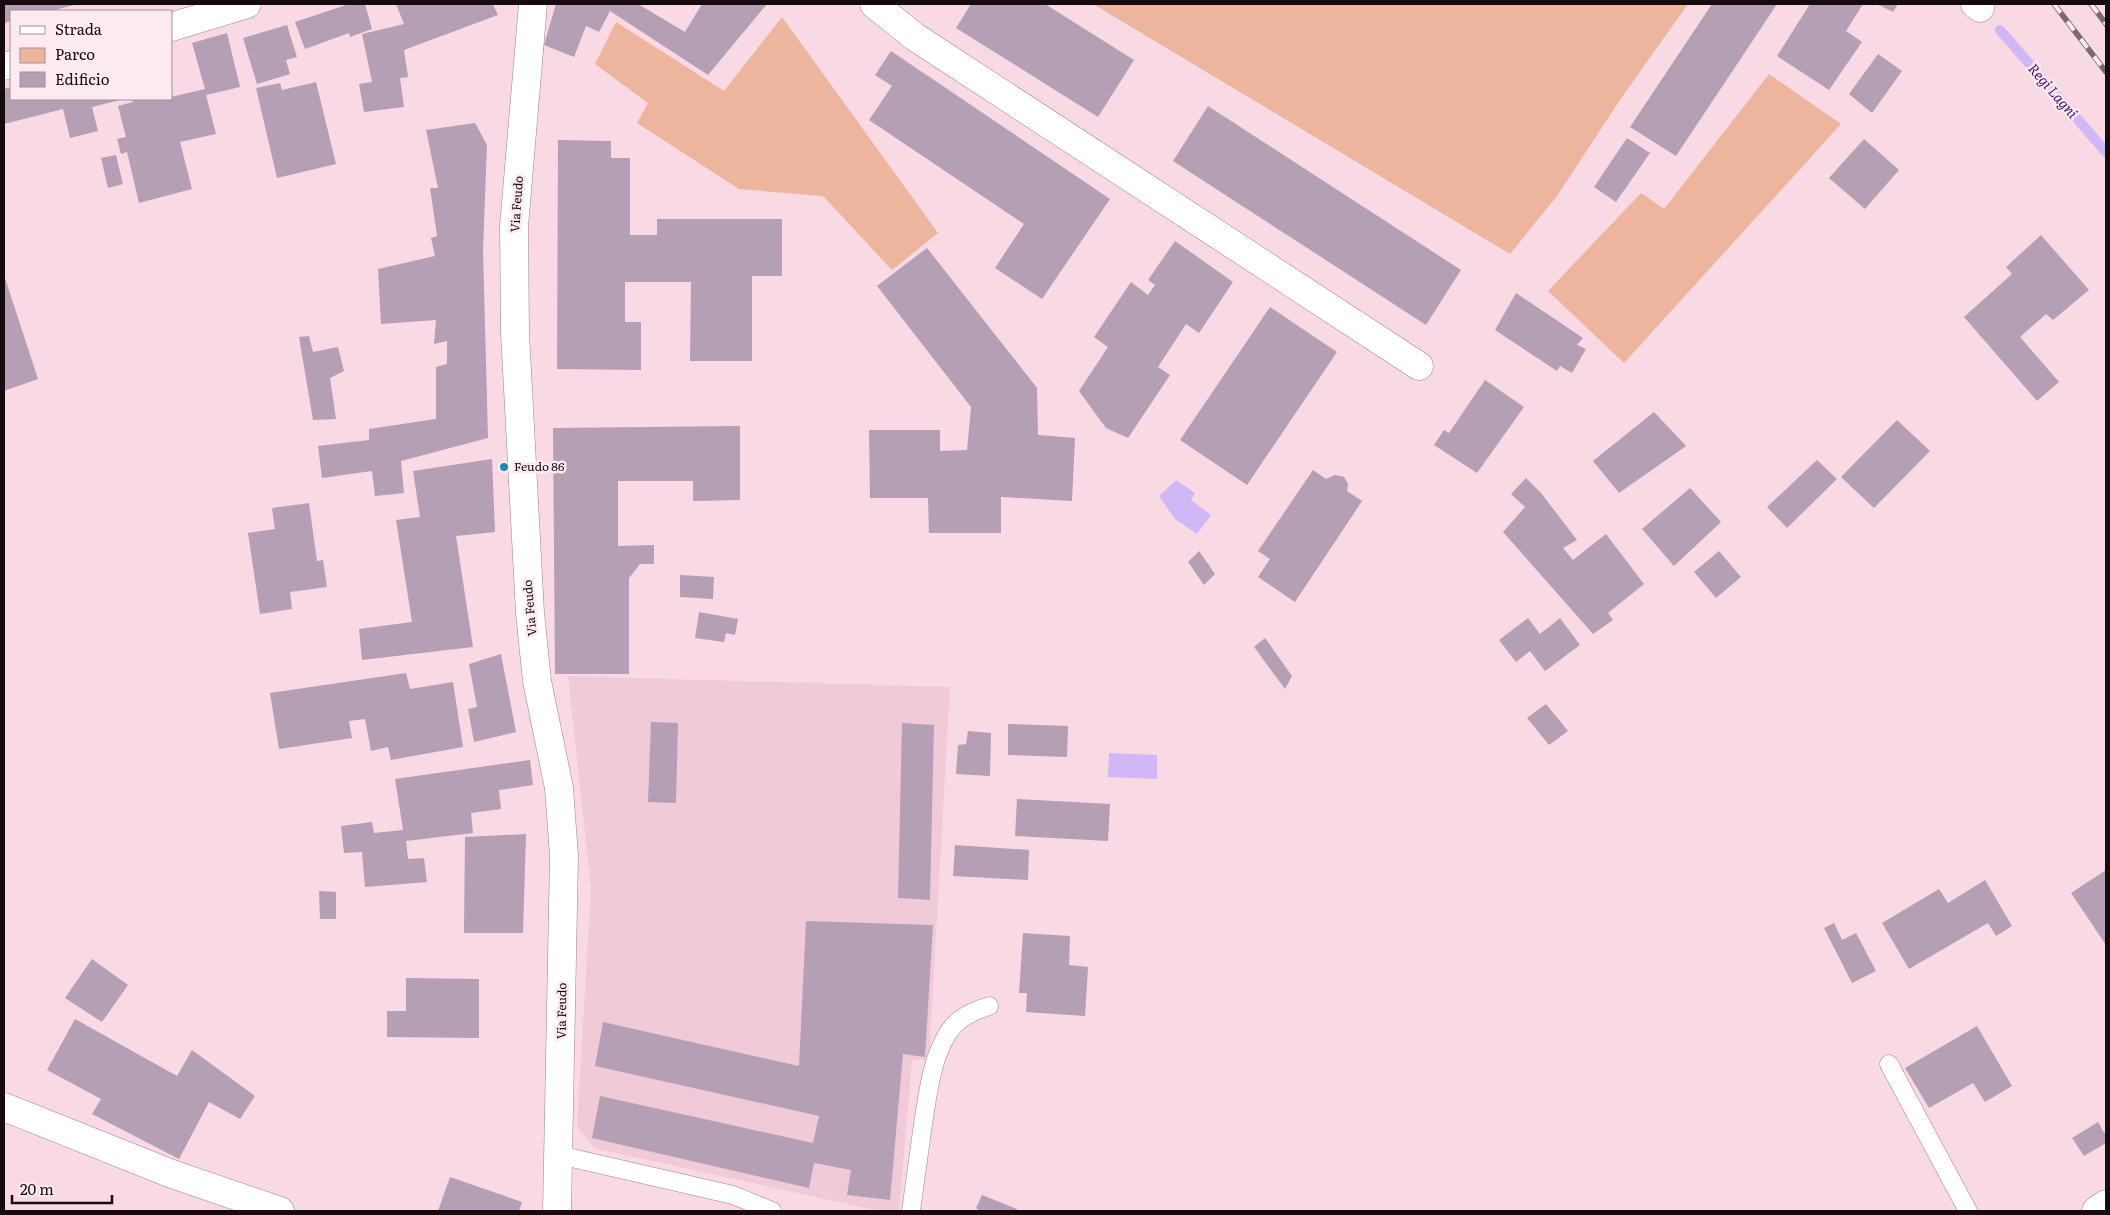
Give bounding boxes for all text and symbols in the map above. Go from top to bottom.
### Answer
legend [10,10,172,100]
text: Strada [55,17,103,40]
text: Parco [55,42,95,65]
water label: Regi Lagni [2024,59,2084,123]
text: Edificio [55,67,110,90]
street label: Via Feudo [505,175,527,233]
place label: Feudo 86 [514,457,565,475]
marker: Feudo 86 [498,461,510,473]
street label: Via Feudo [518,579,540,637]
street label: Via Feudo [552,983,570,1039]
scale bar [12,1172,112,1204]
text: 20 m [20,1177,54,1200]

